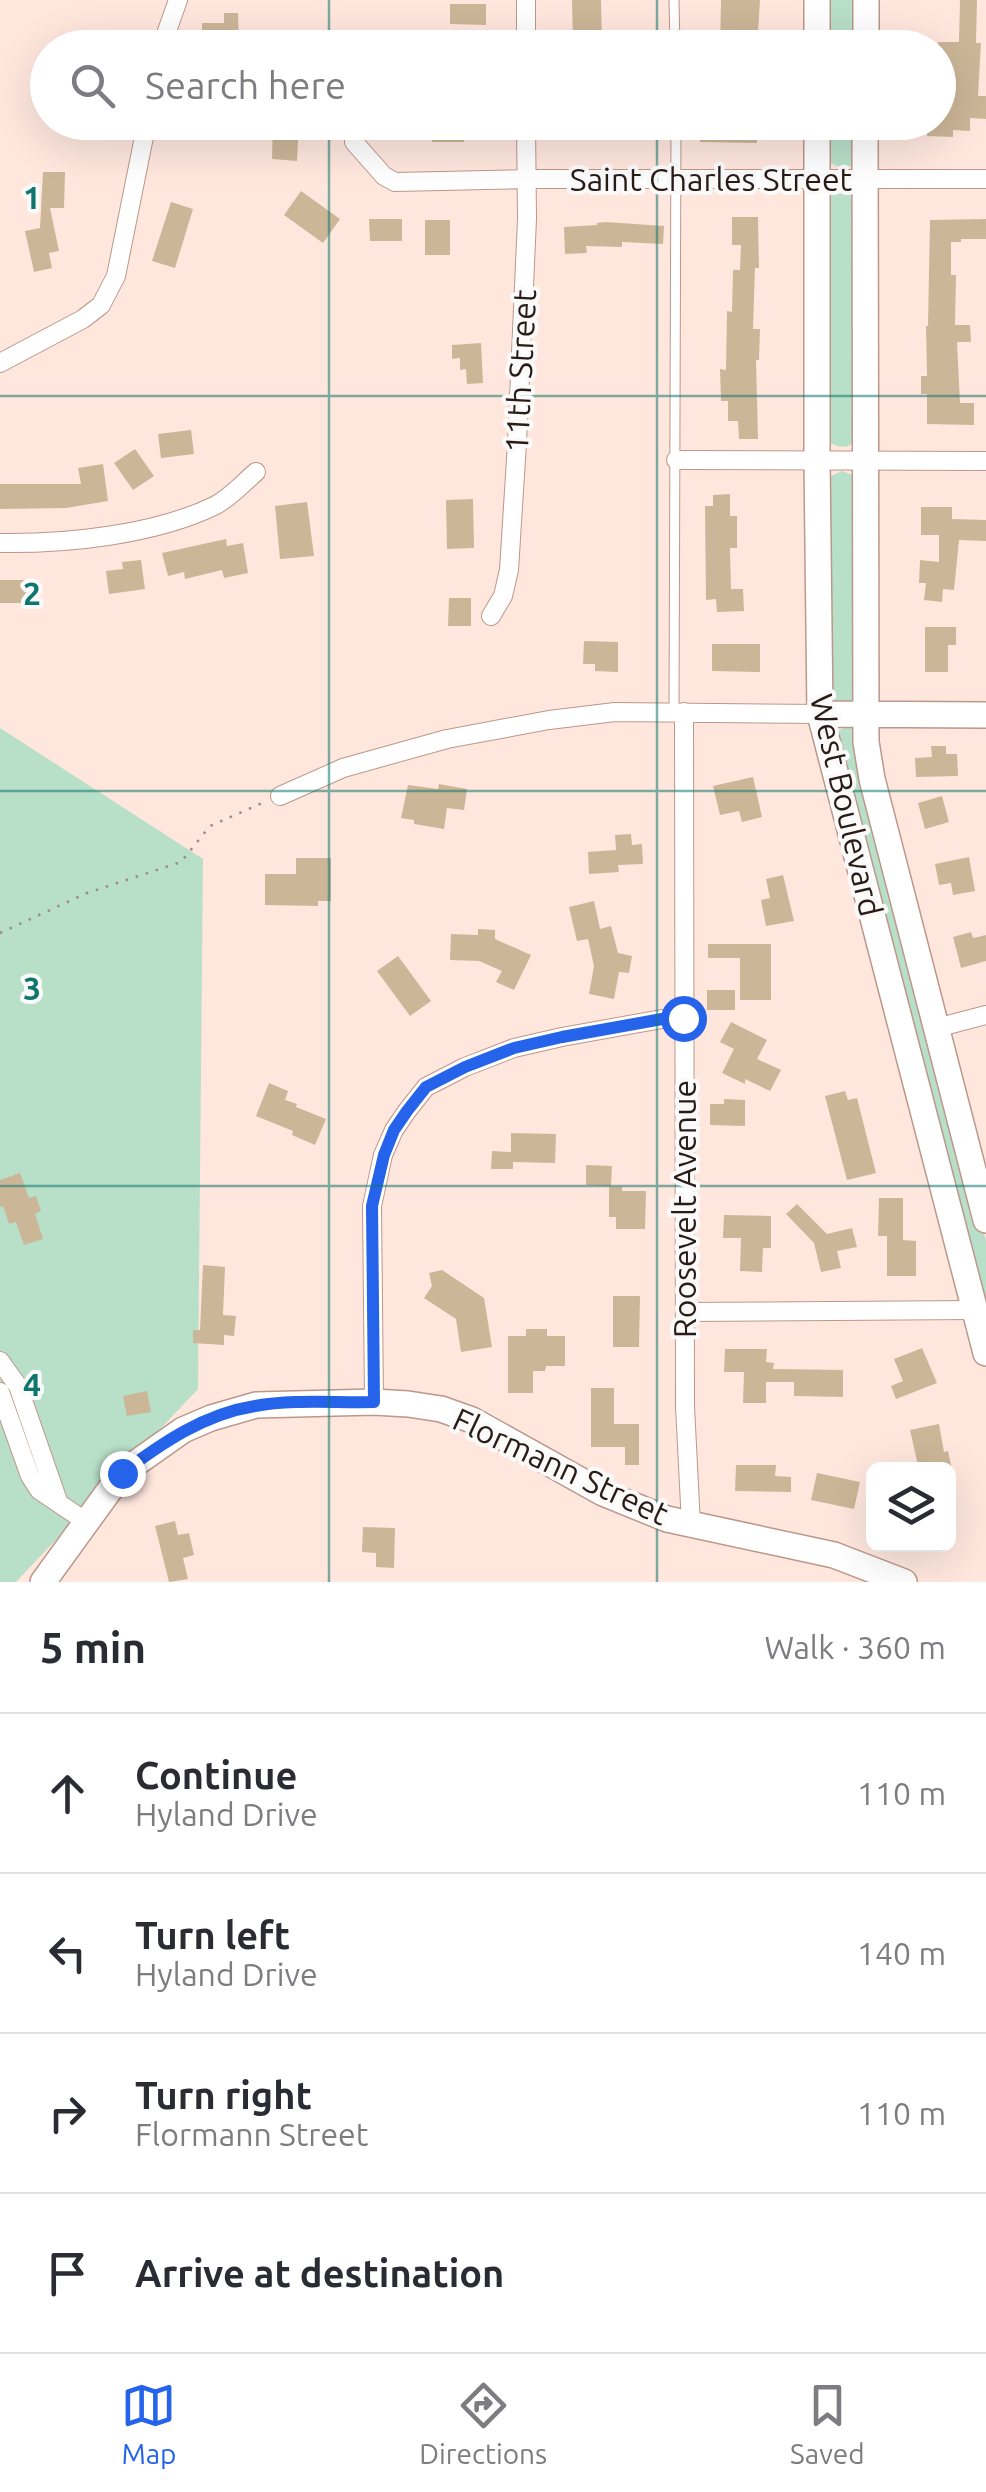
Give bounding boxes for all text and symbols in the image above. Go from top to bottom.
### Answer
search box [30,30,956,140]
icon: search [65,58,120,113]
text: Search here [145,64,346,106]
street label: Saint Charles Street [570,161,853,197]
text: 1 [23,179,41,215]
street label: 11th Street [498,288,542,454]
text: 2 [23,575,41,611]
street label: West Boulevard [804,690,890,920]
text: 3 [23,970,41,1006]
route start [661,996,707,1042]
street label: Roosevelt Avenue [666,1080,702,1338]
text: 4 [23,1366,41,1402]
street label: Flormann Street [448,1400,675,1532]
route end [100,1451,146,1497]
map controls [866,1462,956,1552]
button: layers [866,1462,956,1552]
text: 5 min [40,1624,146,1671]
text: Walk · 360 m [764,1629,946,1665]
text: Continue [135,1754,297,1796]
icon: ahead [40,1766,95,1821]
text: 110 m [857,1775,946,1811]
text: Hyland Drive [135,1796,318,1832]
text: Turn left [135,1914,290,1956]
icon: left [40,1926,95,1981]
text: 140 m [857,1935,946,1971]
text: Hyland Drive [135,1956,318,1992]
text: Turn right [135,2074,312,2116]
icon: right [40,2086,95,2141]
text: 110 m [857,2095,946,2131]
text: Flormann Street [135,2116,368,2152]
icon: arrive [40,2246,95,2301]
text: Arrive at destination [135,2252,504,2294]
tab: Map [121,2378,177,2469]
tab: Directions [419,2378,547,2469]
tab: Saved [790,2378,865,2469]

